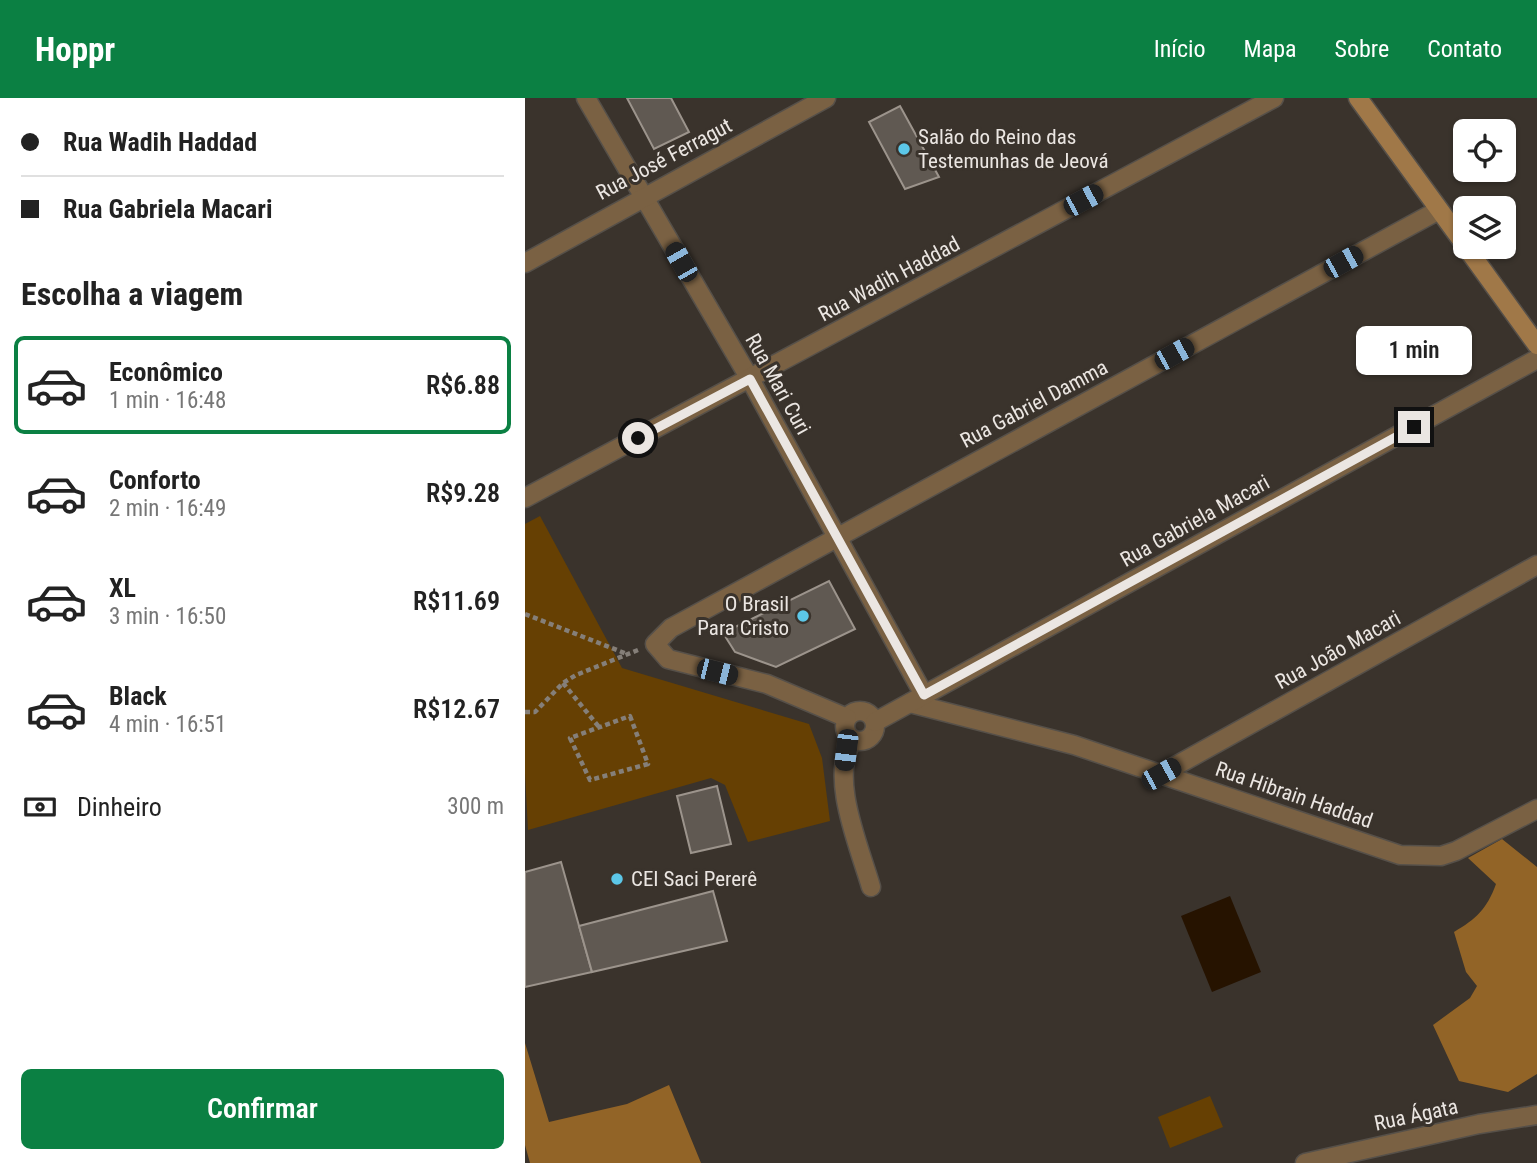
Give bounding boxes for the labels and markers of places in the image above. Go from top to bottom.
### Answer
place label: Salão do Reino das Testemunhas de Jeová [918,125,1108,173]
marker: Salão do Reino das Testemunhas de Jeová [896,141,912,157]
place label: O Brasil Para Cristo [697,592,789,640]
marker: O Brasil Para Cristo [795,608,811,624]
place label: CEI Saci Pererê [631,867,757,891]
marker: CEI Saci Pererê [609,871,625,887]

